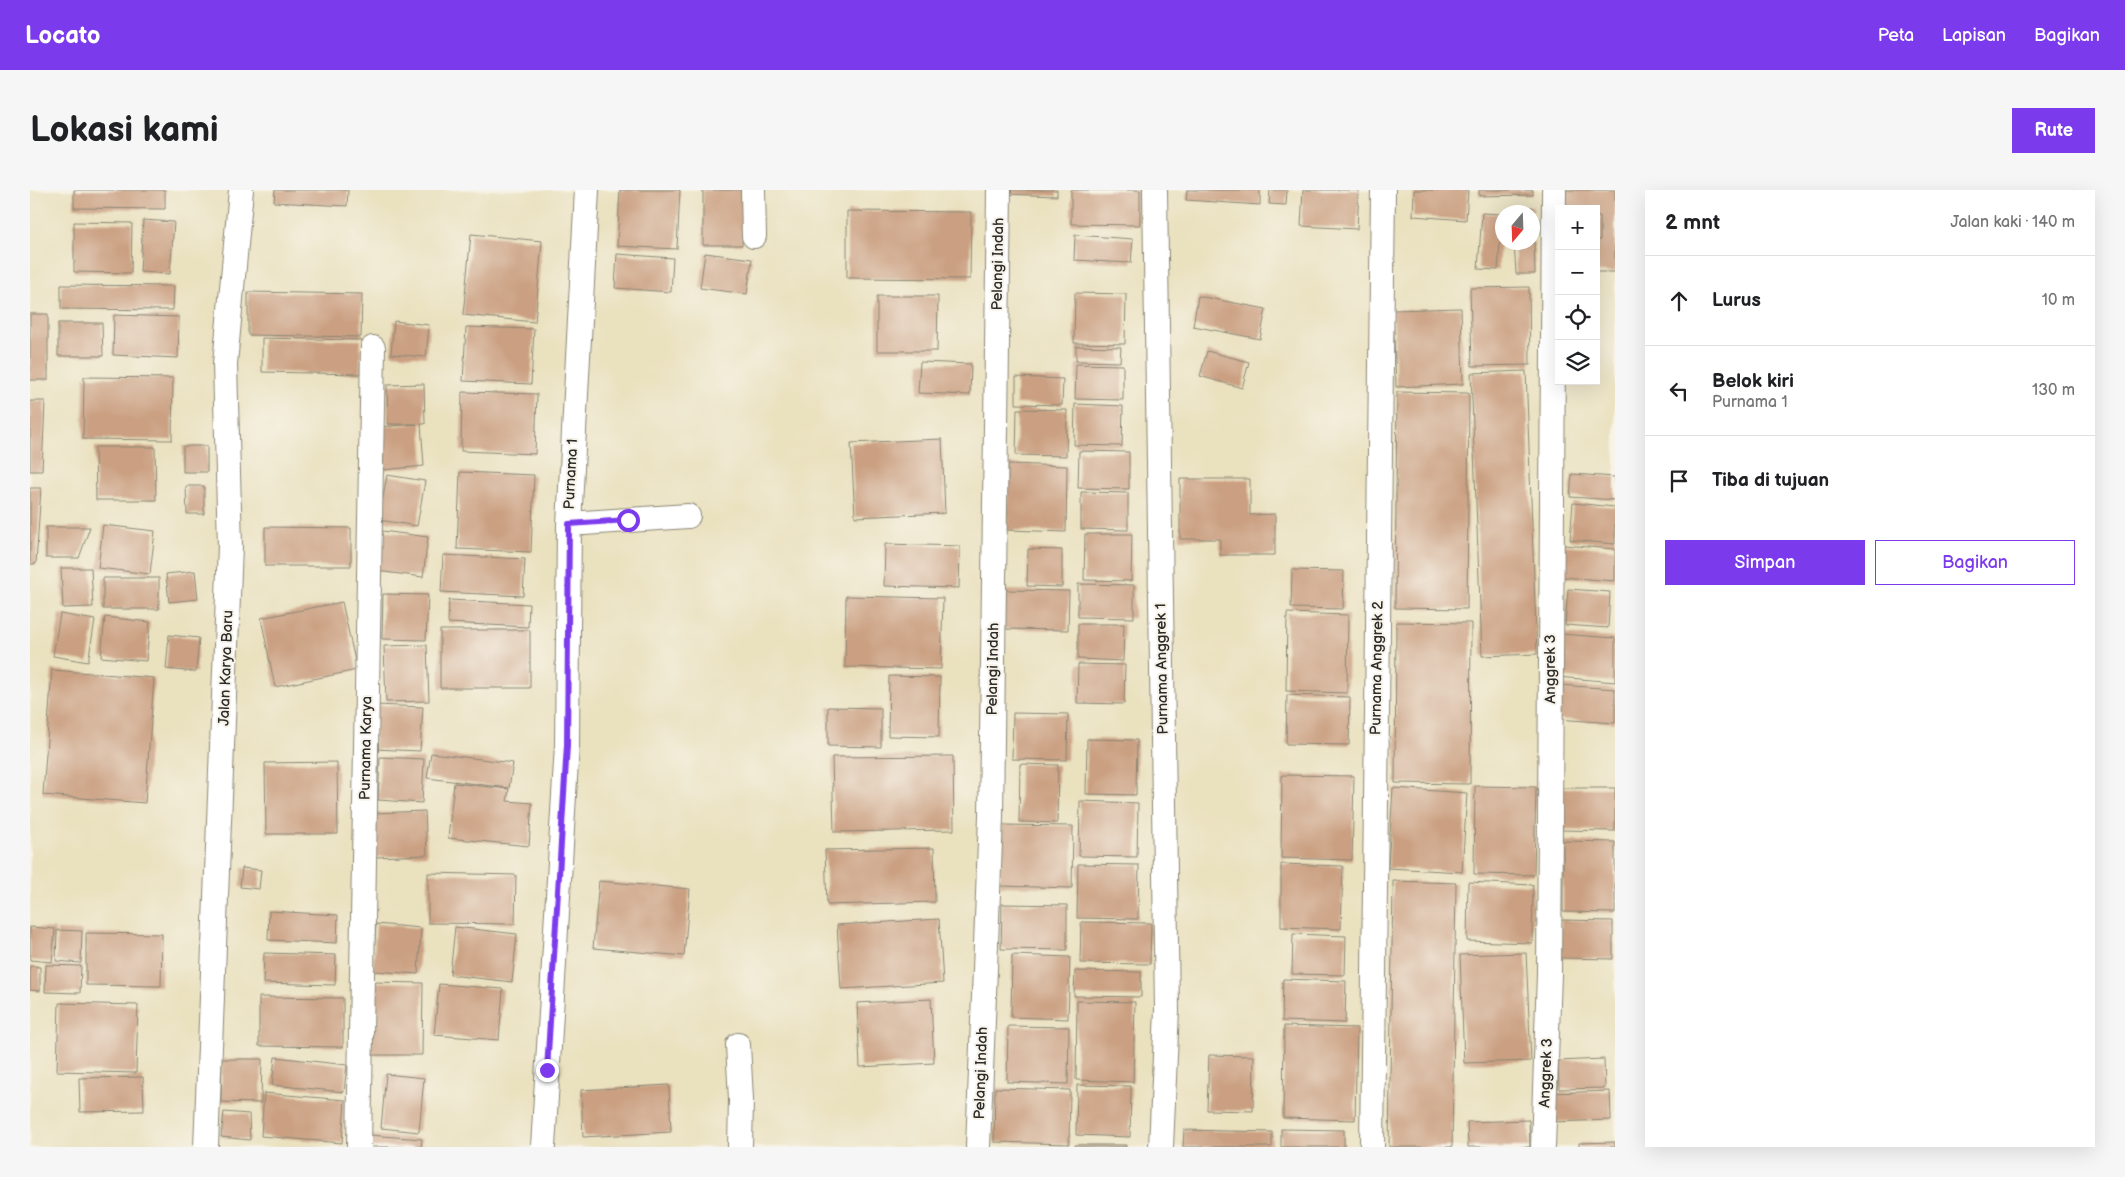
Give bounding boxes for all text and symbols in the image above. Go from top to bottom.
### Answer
text: Locato [25,21,100,50]
text: Peta [1878,25,1914,46]
text: Lapisan [1942,25,2006,46]
text: Bagikan [2034,25,2100,46]
button: Rute [2012,108,2095,153]
text: Lokasi kami [30,109,219,152]
north arrow [1495,205,1540,250]
map controls [1555,205,1600,385]
button: + [1555,205,1600,250]
text: 2 mnt [1665,210,1720,235]
text: Jalan kaki · 140 m [1951,213,2075,232]
street label: Pelangi Indah [988,218,1008,310]
button: − [1555,250,1600,295]
icon: ahead [1665,287,1693,315]
text: Lurus [1712,289,1761,312]
text: 10 m [2042,291,2075,310]
button: locate [1555,295,1600,340]
button: layers [1555,340,1600,385]
text: Belok kiri [1712,370,1794,393]
icon: left [1665,377,1693,405]
text: 130 m [2032,381,2075,400]
text: Purnama 1 [1712,393,1788,412]
street label: Purnama 1 [560,438,582,510]
icon: arrive [1665,467,1693,495]
text: Tiba di tujuan [1712,469,1829,492]
route start [617,509,640,532]
button: Simpan [1665,540,1865,585]
button: Bagikan [1875,540,2075,585]
street label: Purnama Anggrek 2 [1366,601,1388,735]
street label: Purnama Anggrek 1 [1151,603,1173,735]
street label: Jalan Karya Baru [214,610,238,726]
street label: Pelangi Indah [983,623,1003,715]
street label: Anggrek 3 [1541,634,1560,704]
street label: Purnama Karya [356,696,376,800]
street label: Pelangi Indah [970,1026,992,1120]
street label: Anggrek 3 [1535,1038,1557,1108]
route end [536,1059,559,1082]

